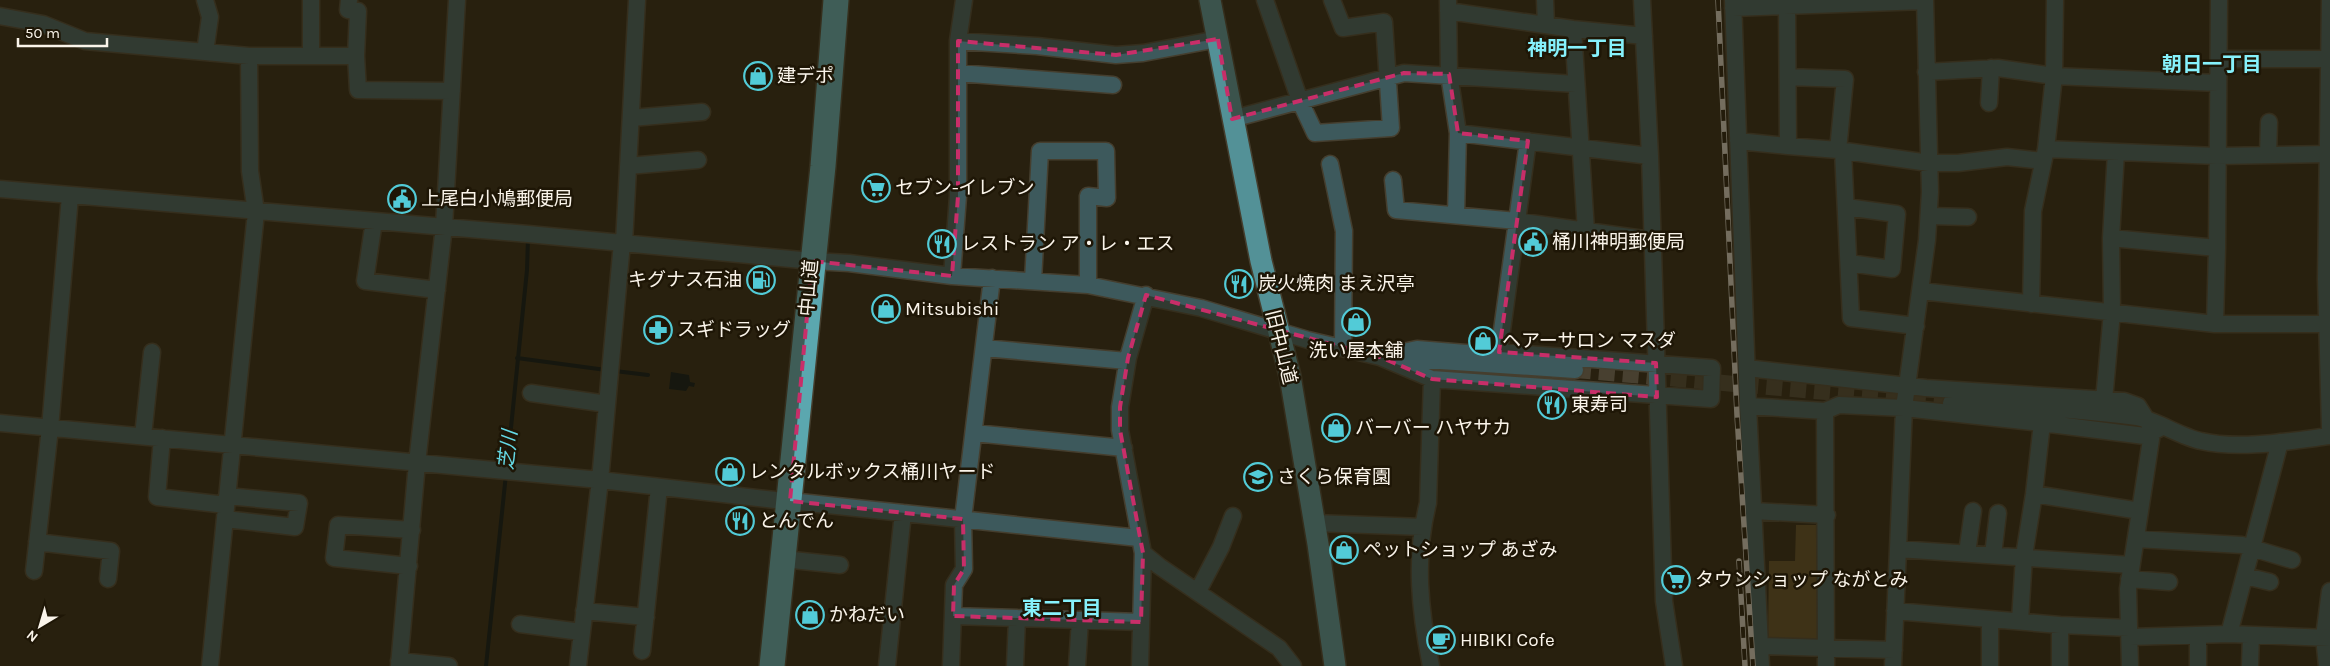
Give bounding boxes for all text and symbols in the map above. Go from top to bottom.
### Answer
scale bar [18,15,106,47]
text: 50 m [25,24,60,42]
district label: 神明一丁目 [1527,37,1627,60]
district label: 朝日一丁目 [2162,53,2262,76]
shop icon: 建デポ [743,61,773,91]
place label: 建デポ [777,65,834,87]
supermarket icon: セブン-イレブン [861,173,891,203]
place label: セブン-イレブン [895,177,1035,199]
public building icon: 上尾白小鳩郵便局 [387,184,417,214]
place label: 上尾白小鳩郵便局 [421,188,573,210]
public building icon: 桶川神明郵便局 [1518,227,1548,257]
restaurant icon: レストラン ア・レ・エス [927,229,957,259]
place label: 桶川神明郵便局 [1552,231,1685,253]
place label: レストラン ア・レ・エス [961,233,1175,255]
street label: 中山道 [796,259,822,317]
fuel station icon: キグナス石油 [746,265,776,295]
place label: キグナス石油 [628,269,742,291]
restaurant icon: 炭火焼肉 まえ沢亭 [1224,269,1254,299]
place label: 炭火焼肉 まえ沢亭 [1258,273,1415,295]
shop icon: Mitsubishi [871,294,901,324]
place label: Mitsubishi [905,298,999,320]
street label: 旧中山道 [1261,307,1301,387]
shop icon: 洗い屋本舗 [1341,307,1371,337]
pharmacy icon: スギドラッグ [643,315,673,345]
place label: スギドラッグ [677,319,791,341]
shop icon: ヘアーサロン マスダ [1468,326,1498,356]
place label: ヘアーサロン マスダ [1502,330,1676,352]
place label: 洗い屋本舗 [1308,340,1404,362]
restaurant icon: 東寿司 [1537,390,1567,420]
place label: 東寿司 [1571,394,1628,416]
shop icon: バーバー ハヤサカ [1321,413,1351,443]
place label: バーバー ハヤサカ [1355,417,1511,439]
water label: 芝川 [494,427,522,471]
shop icon: レンタルボックス桶川ヤード [715,457,745,487]
place label: レンタルボックス桶川ヤード [749,461,995,483]
school or university icon: さくら保育園 [1243,462,1273,492]
place label: さくら保育園 [1277,466,1391,488]
restaurant icon: とんでん [725,506,755,536]
place label: とんでん [759,510,834,532]
shop icon: ペットショップ あざみ [1329,535,1359,565]
place label: ペットショップ あざみ [1363,539,1558,561]
supermarket icon: タウンショップ ながとみ [1661,565,1691,595]
place label: タウンショップ ながとみ [1695,569,1909,591]
district label: 東二丁目 [1022,597,1102,620]
shop icon: かねだい [795,600,825,630]
north arrow [15,601,65,651]
place label: かねだい [829,604,905,626]
cafe icon: HIBIKI Cofe [1426,625,1456,655]
text: N [23,626,41,646]
place label: HIBIKI Cofe [1460,629,1555,651]

